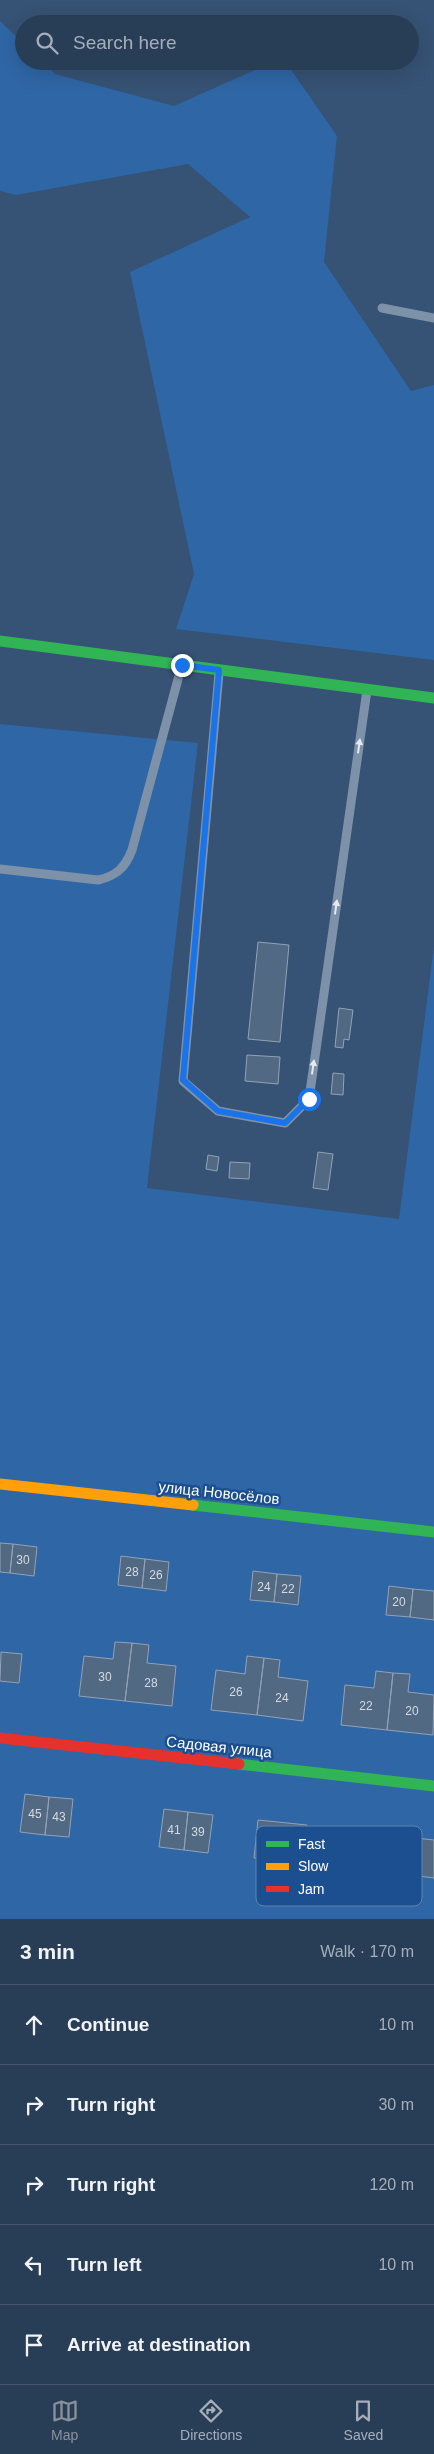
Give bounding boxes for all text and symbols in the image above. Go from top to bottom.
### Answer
search box [15,15,419,70]
icon: search [33,29,61,57]
text: Search here [73,32,177,53]
route end [171,654,194,677]
one-way arrow [355,737,363,753]
one-way arrow [332,898,340,914]
one-way arrow [309,1059,317,1075]
route start [298,1088,321,1111]
street label: улица Новосёлов [158,1478,281,1507]
house number: 30 [16,1553,30,1567]
house number: 28 [125,1565,139,1579]
house number: 26 [149,1568,163,1582]
house number: 24 [257,1580,271,1594]
house number: 22 [281,1582,295,1596]
house number: 20 [392,1595,406,1609]
house number: 30 [98,1670,112,1684]
house number: 28 [144,1676,158,1690]
house number: 26 [229,1685,243,1699]
house number: 24 [275,1691,289,1705]
house number: 22 [359,1699,373,1713]
house number: 20 [405,1704,419,1718]
street label: Садовая улица [165,1733,273,1761]
house number: 45 [28,1807,42,1821]
house number: 43 [52,1810,66,1824]
house number: 41 [167,1823,181,1837]
house number: 39 [191,1825,205,1839]
legend [256,1826,422,1906]
text: Fast [298,1836,325,1852]
text: Slow [298,1858,329,1874]
text: Jam [298,1881,324,1897]
text: 3 min [20,1940,75,1963]
text: Walk · 170 m [320,1943,414,1960]
icon: ahead [20,2011,48,2039]
text: Continue [67,2014,149,2035]
text: 10 m [378,2016,414,2033]
icon: right [20,2091,48,2119]
text: Turn right [67,2094,155,2115]
text: 30 m [378,2096,414,2113]
icon: right [20,2171,48,2199]
text: Turn right [67,2174,155,2195]
text: 120 m [370,2176,414,2193]
icon: left [20,2251,48,2279]
text: Turn left [67,2254,142,2275]
text: 10 m [378,2256,414,2273]
icon: arrive [20,2331,48,2359]
text: Arrive at destination [67,2334,251,2355]
tab: Map [51,2397,79,2443]
tab: Directions [180,2397,242,2443]
tab: Saved [344,2397,383,2443]

